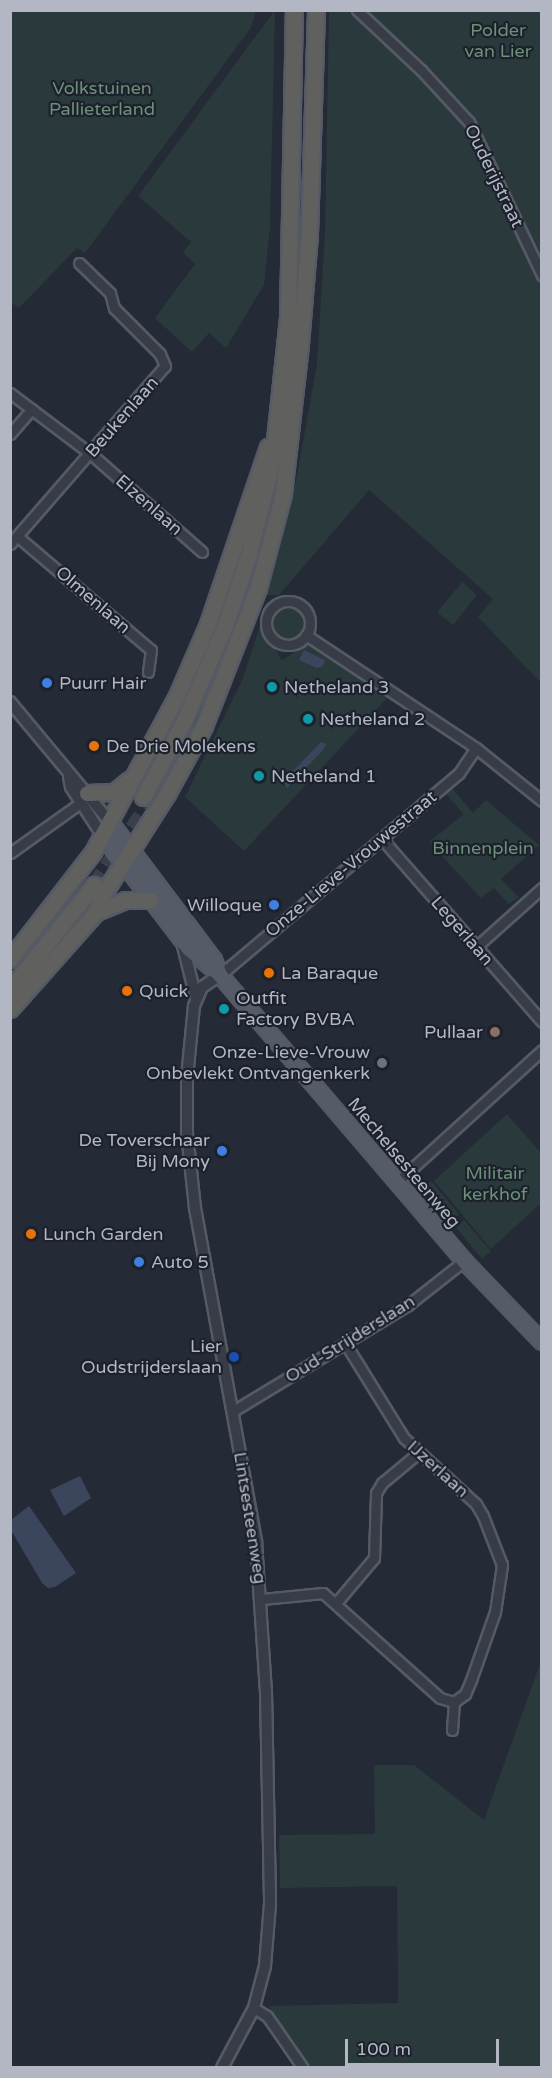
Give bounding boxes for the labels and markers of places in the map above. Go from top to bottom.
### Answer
place label: Puurr Hair [59,672,146,694]
marker: Puurr Hair [40,676,54,690]
place label: Netheland 3 [284,676,389,698]
marker: Netheland 3 [265,680,279,694]
place label: Netheland 2 [320,708,425,730]
marker: Netheland 2 [301,712,315,726]
place label: De Drie Molekens [106,735,256,757]
marker: De Drie Molekens [87,739,101,753]
place label: Netheland 1 [271,765,376,787]
marker: Netheland 1 [252,769,266,783]
place label: Willoque [187,894,262,916]
marker: Willoque [267,898,281,912]
place label: La Baraque [281,962,378,984]
marker: La Baraque [262,966,276,980]
place label: Quick [139,980,188,1002]
marker: Quick [120,984,134,998]
place label: Outfit Factory BVBA [236,988,355,1030]
marker: Outfit Factory BVBA [217,1002,231,1016]
place label: Pullaar [424,1021,483,1043]
marker: Pullaar [488,1025,502,1039]
place label: Onze-Lieve-Vrouw Onbevlekt Ontvangenkerk [146,1042,370,1084]
marker: Onze-Lieve-Vrouw Onbevlekt Ontvangenkerk [375,1056,389,1070]
place label: De Toverschaar Bij Mony [79,1130,210,1172]
marker: De Toverschaar Bij Mony [215,1144,229,1158]
place label: Lunch Garden [43,1223,163,1245]
marker: Lunch Garden [24,1227,38,1241]
place label: Auto 5 [151,1251,209,1273]
marker: Auto 5 [132,1255,146,1269]
place label: Lier Oudstrijderslaan [81,1336,222,1378]
marker: Lier Oudstrijderslaan [227,1350,241,1364]

